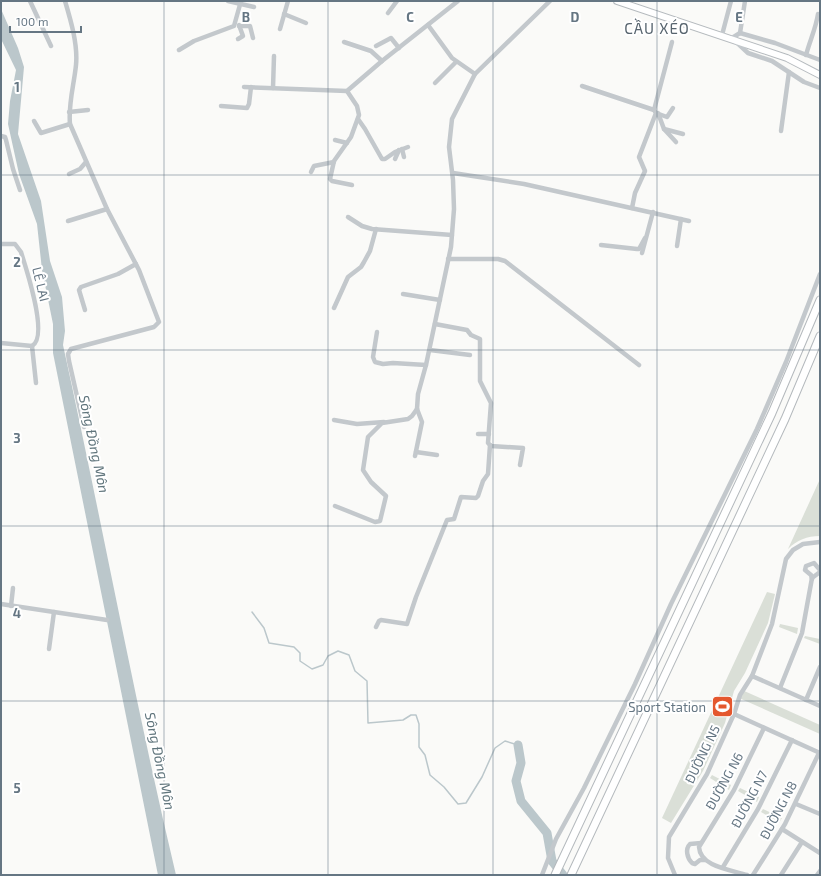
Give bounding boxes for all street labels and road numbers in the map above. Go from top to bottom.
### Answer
street label: LÊ LAI [29,265,53,303]
street label: ĐƯỜNG N5 [681,722,723,786]
street label: ĐƯỜNG N6 [702,749,746,813]
street label: ĐƯỜNG N7 [727,767,771,830]
street label: ĐƯỜNG N8 [756,778,800,842]

